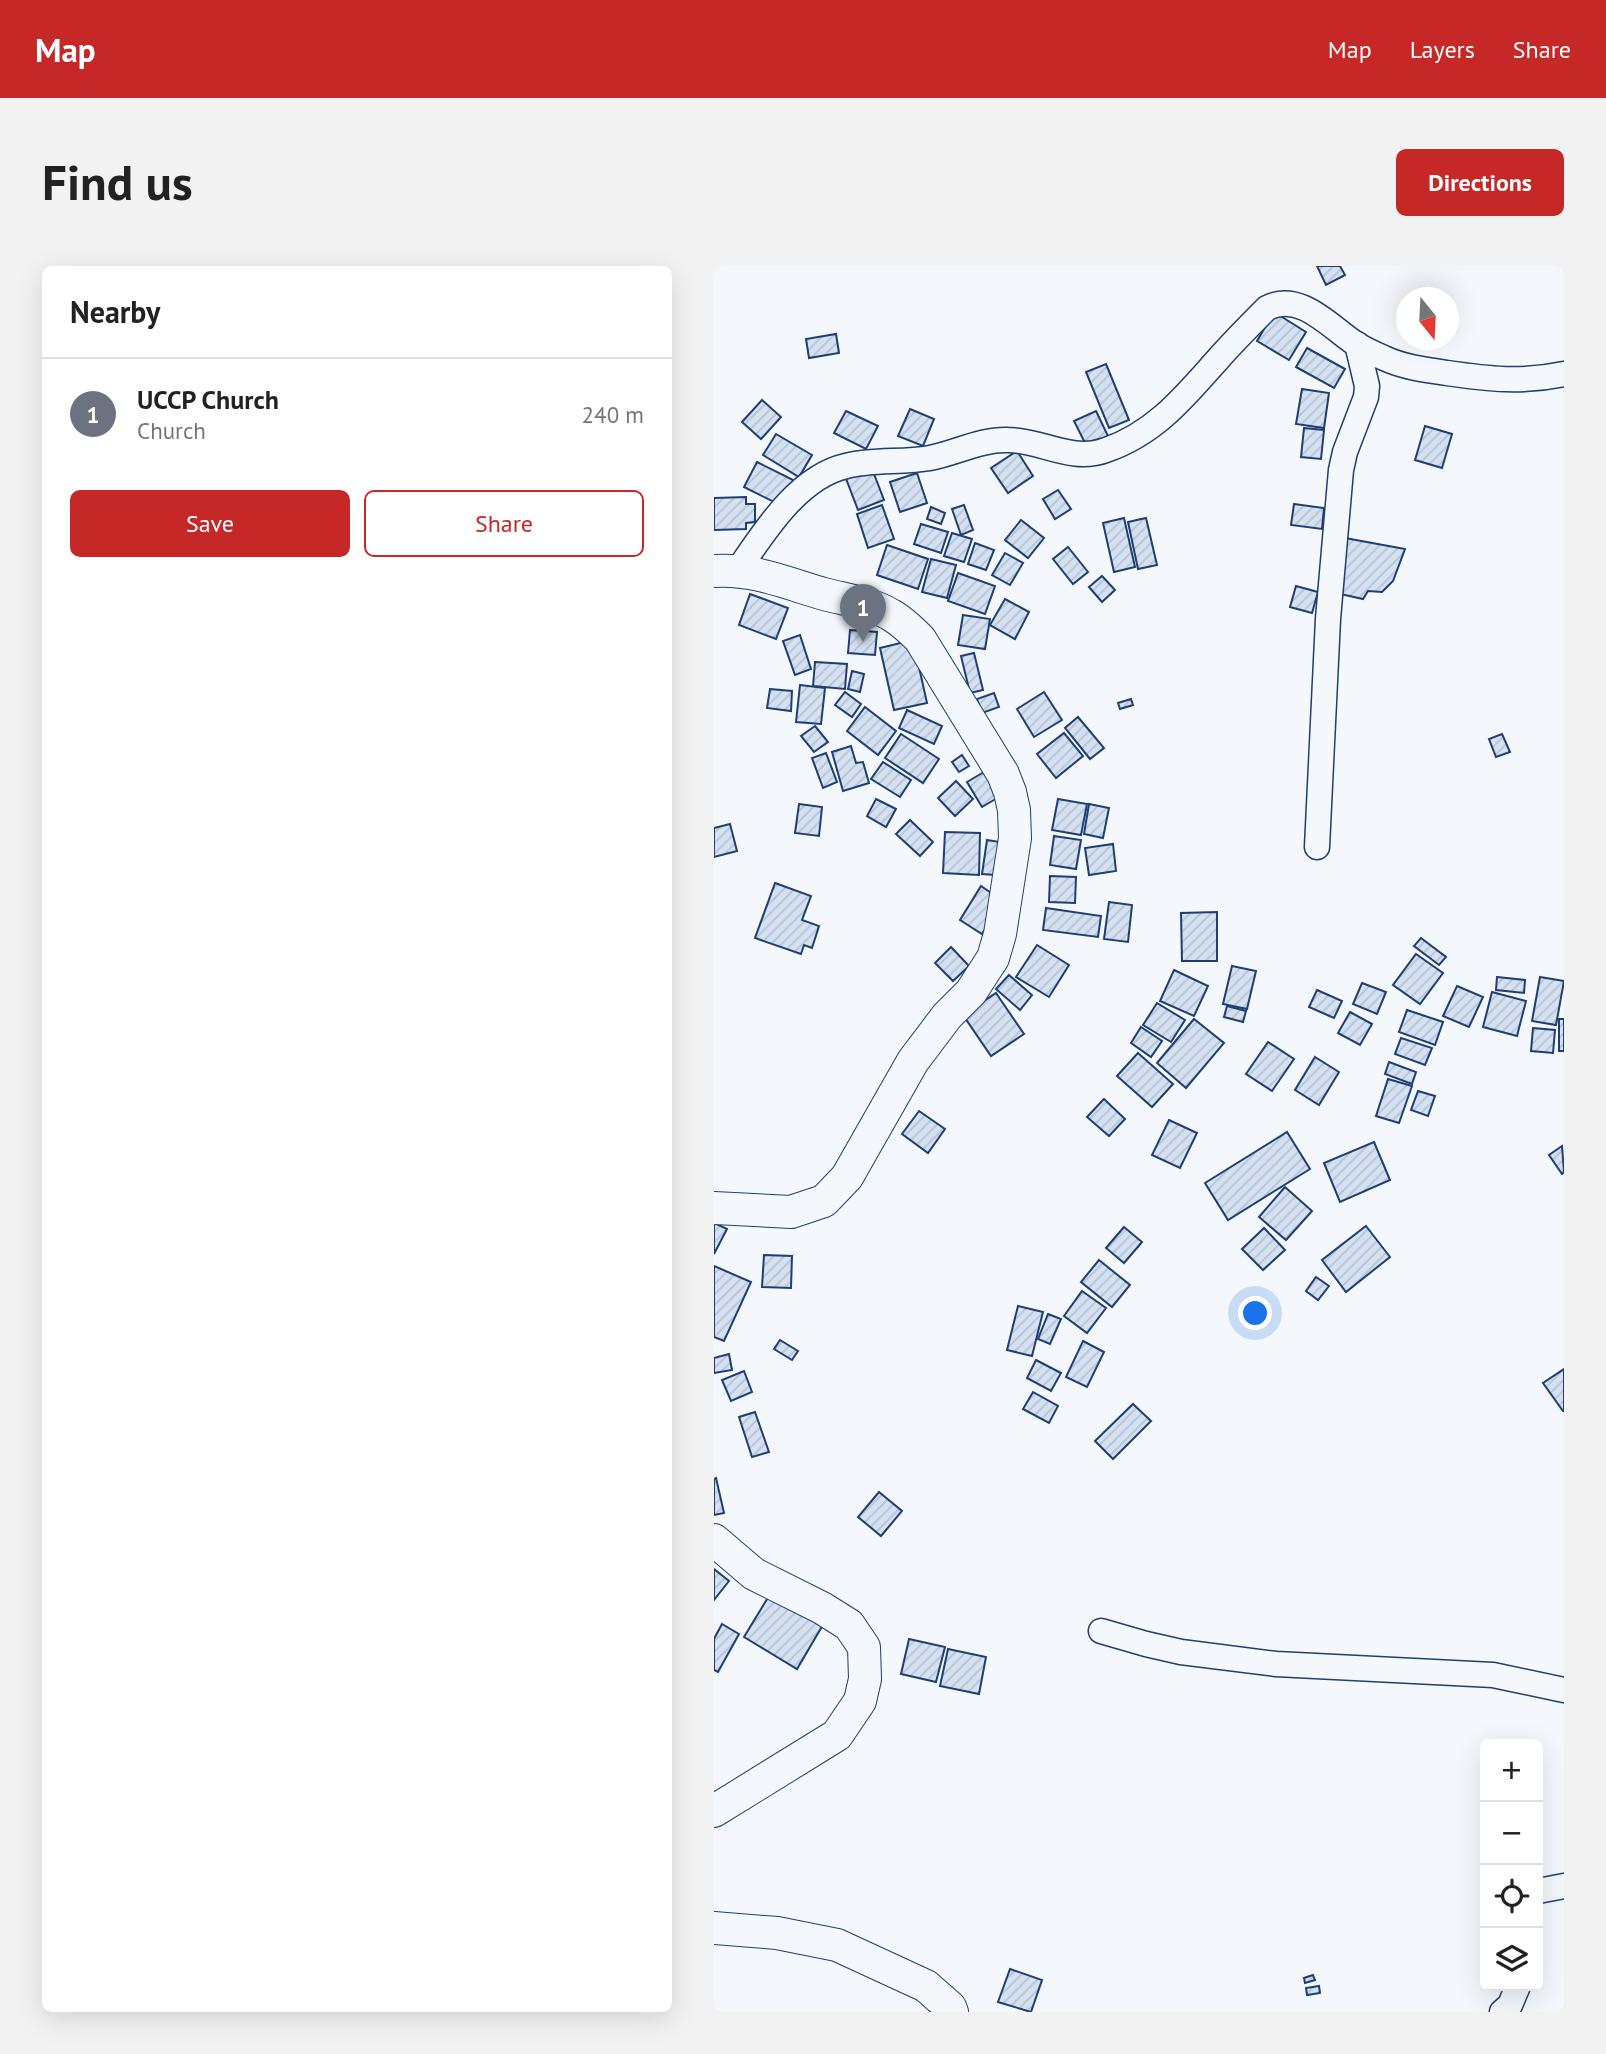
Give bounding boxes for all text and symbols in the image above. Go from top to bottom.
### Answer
text: Map [35,28,96,71]
text: Map [1328,34,1372,65]
text: Layers [1410,34,1475,65]
text: Share [1513,34,1571,65]
button: Directions [1396,149,1564,216]
text: Find us [42,150,193,214]
north arrow [1396,287,1459,350]
text: Nearby [70,292,160,331]
text: UCCP Church [137,383,279,416]
text: 1 [86,400,100,429]
text: 240 m [582,400,644,429]
text: Church [137,416,206,445]
button: Save [70,490,350,557]
button: Share [364,490,644,557]
pin: 1 [840,584,886,642]
your location [1238,1296,1272,1330]
map controls [1480,1739,1543,1991]
button: + [1480,1739,1543,1802]
button: − [1480,1802,1543,1865]
button: locate [1480,1865,1543,1928]
button: layers [1480,1928,1543,1991]

